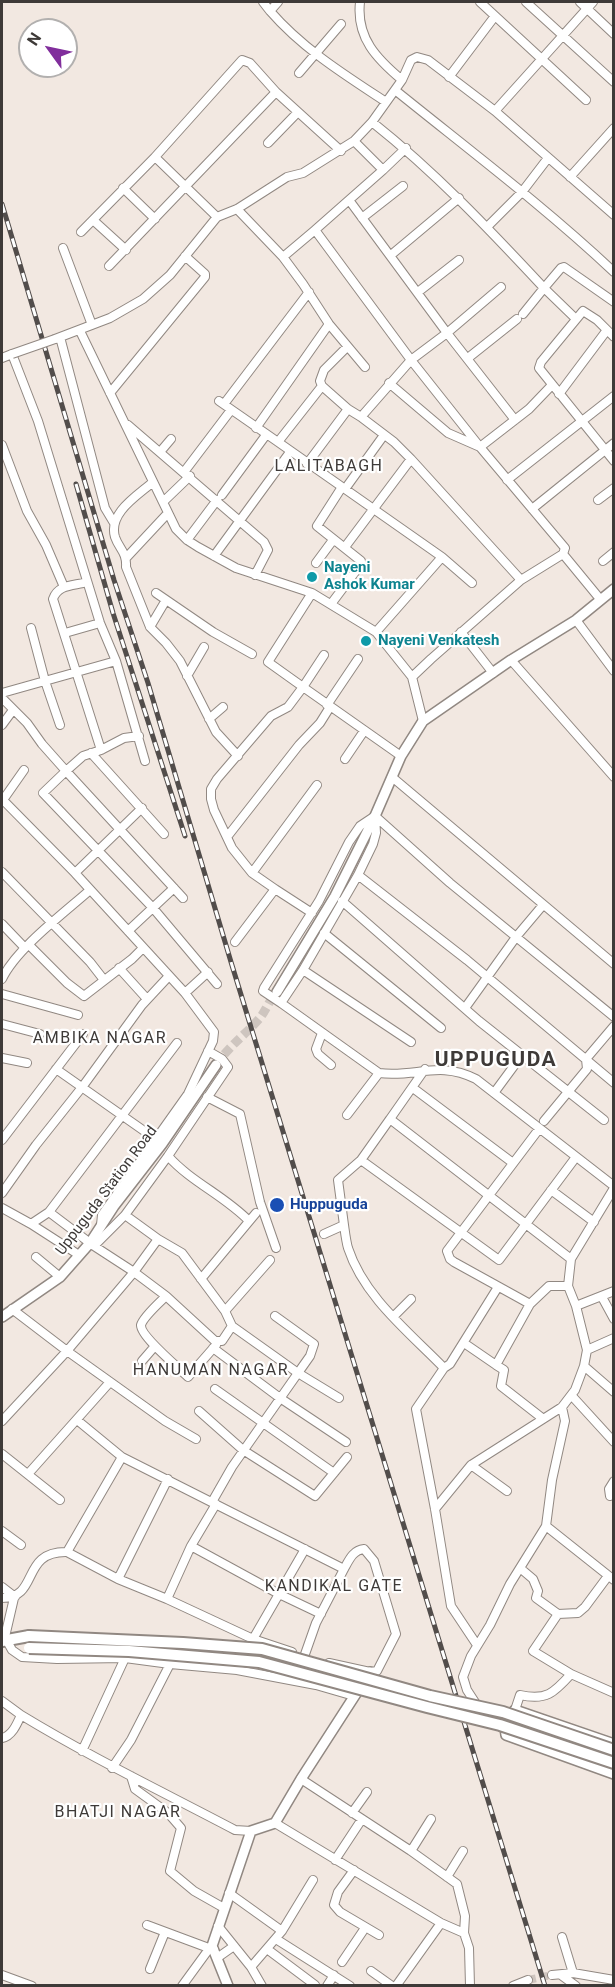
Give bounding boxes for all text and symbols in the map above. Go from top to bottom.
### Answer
north arrow [18,18,78,78]
text: N [23,29,45,49]
district label: LALITABAGH [275,457,383,477]
place label: Nayeni Ashok Kumar [324,559,415,594]
marker: Nayeni Ashok Kumar [305,570,319,584]
place label: Nayeni Venkatesh [378,632,499,650]
marker: Nayeni Venkatesh [359,634,373,648]
district label: AMBIKA NAGAR [33,1029,167,1049]
district label: UPPUGUDA [435,1048,557,1074]
street label: Uppuguda Station Road [52,1123,162,1259]
marker: Huppuguda [268,1196,286,1214]
place label: Huppuguda [290,1196,368,1214]
district label: HANUMAN NAGAR [133,1361,289,1381]
district label: KANDIKAL GATE [265,1577,403,1597]
district label: BHATJI NAGAR [55,1803,181,1823]

